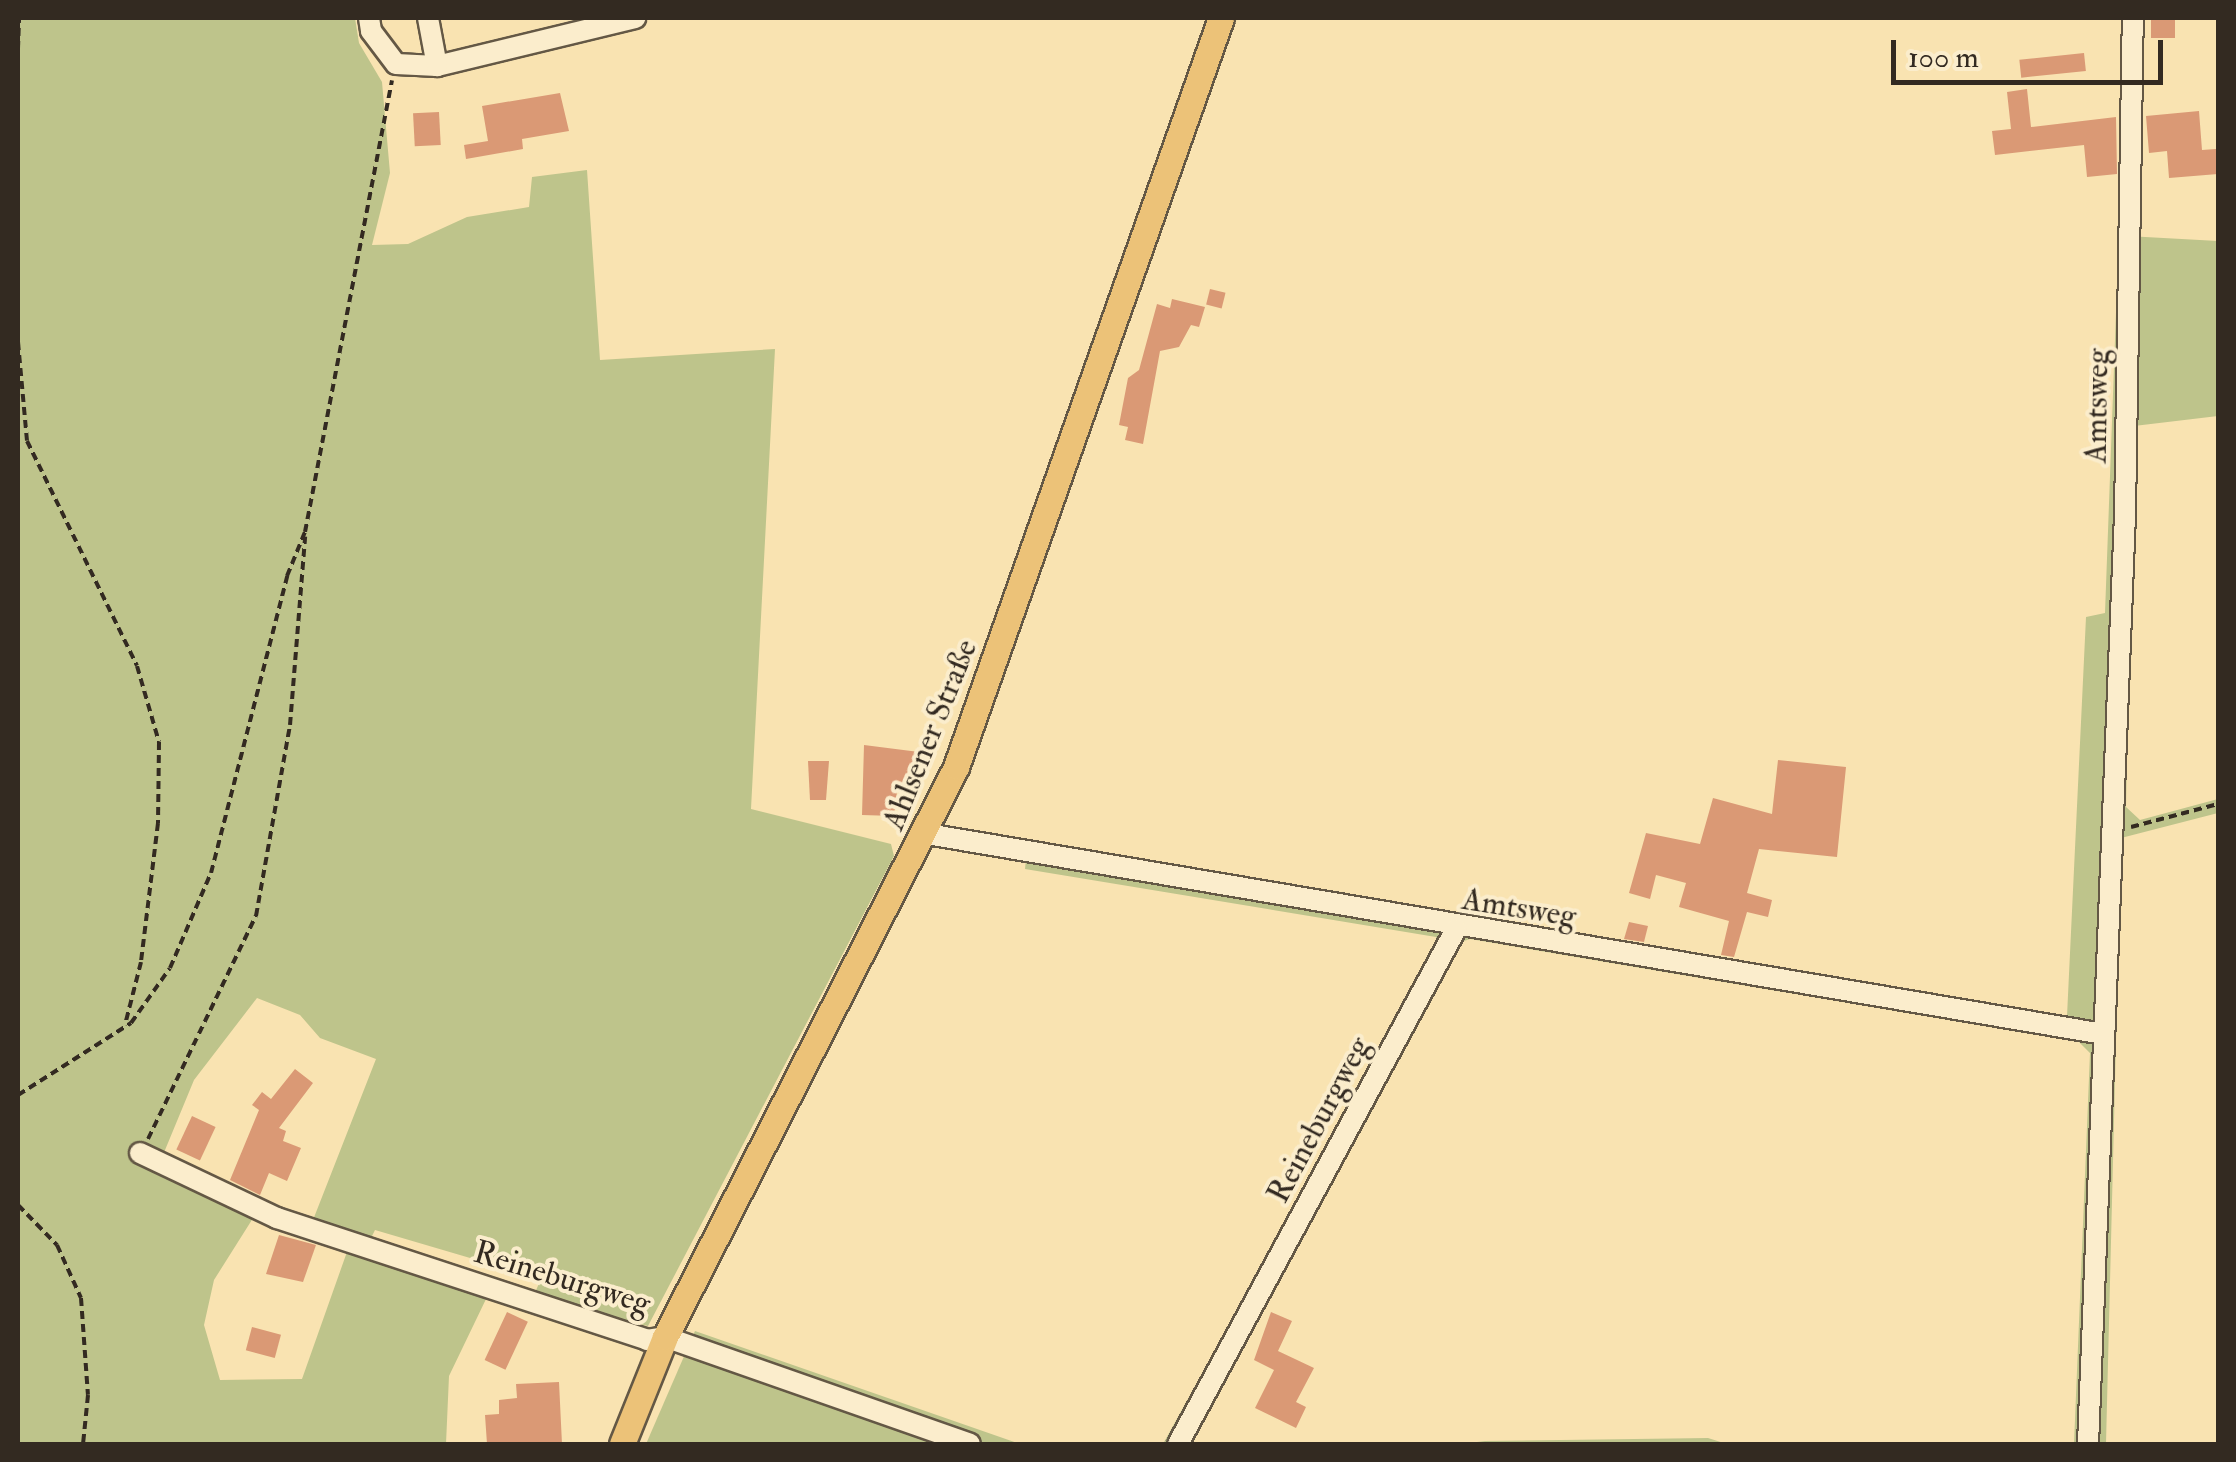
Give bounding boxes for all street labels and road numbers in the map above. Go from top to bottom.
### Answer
street label: Amtsweg [2077,348,2117,464]
street label: Ahlsener Straße [874,634,986,836]
street label: Amtsweg [1459,880,1579,936]
street label: Reineburgweg [1259,1030,1379,1210]
street label: Reineburgweg [469,1233,655,1323]

